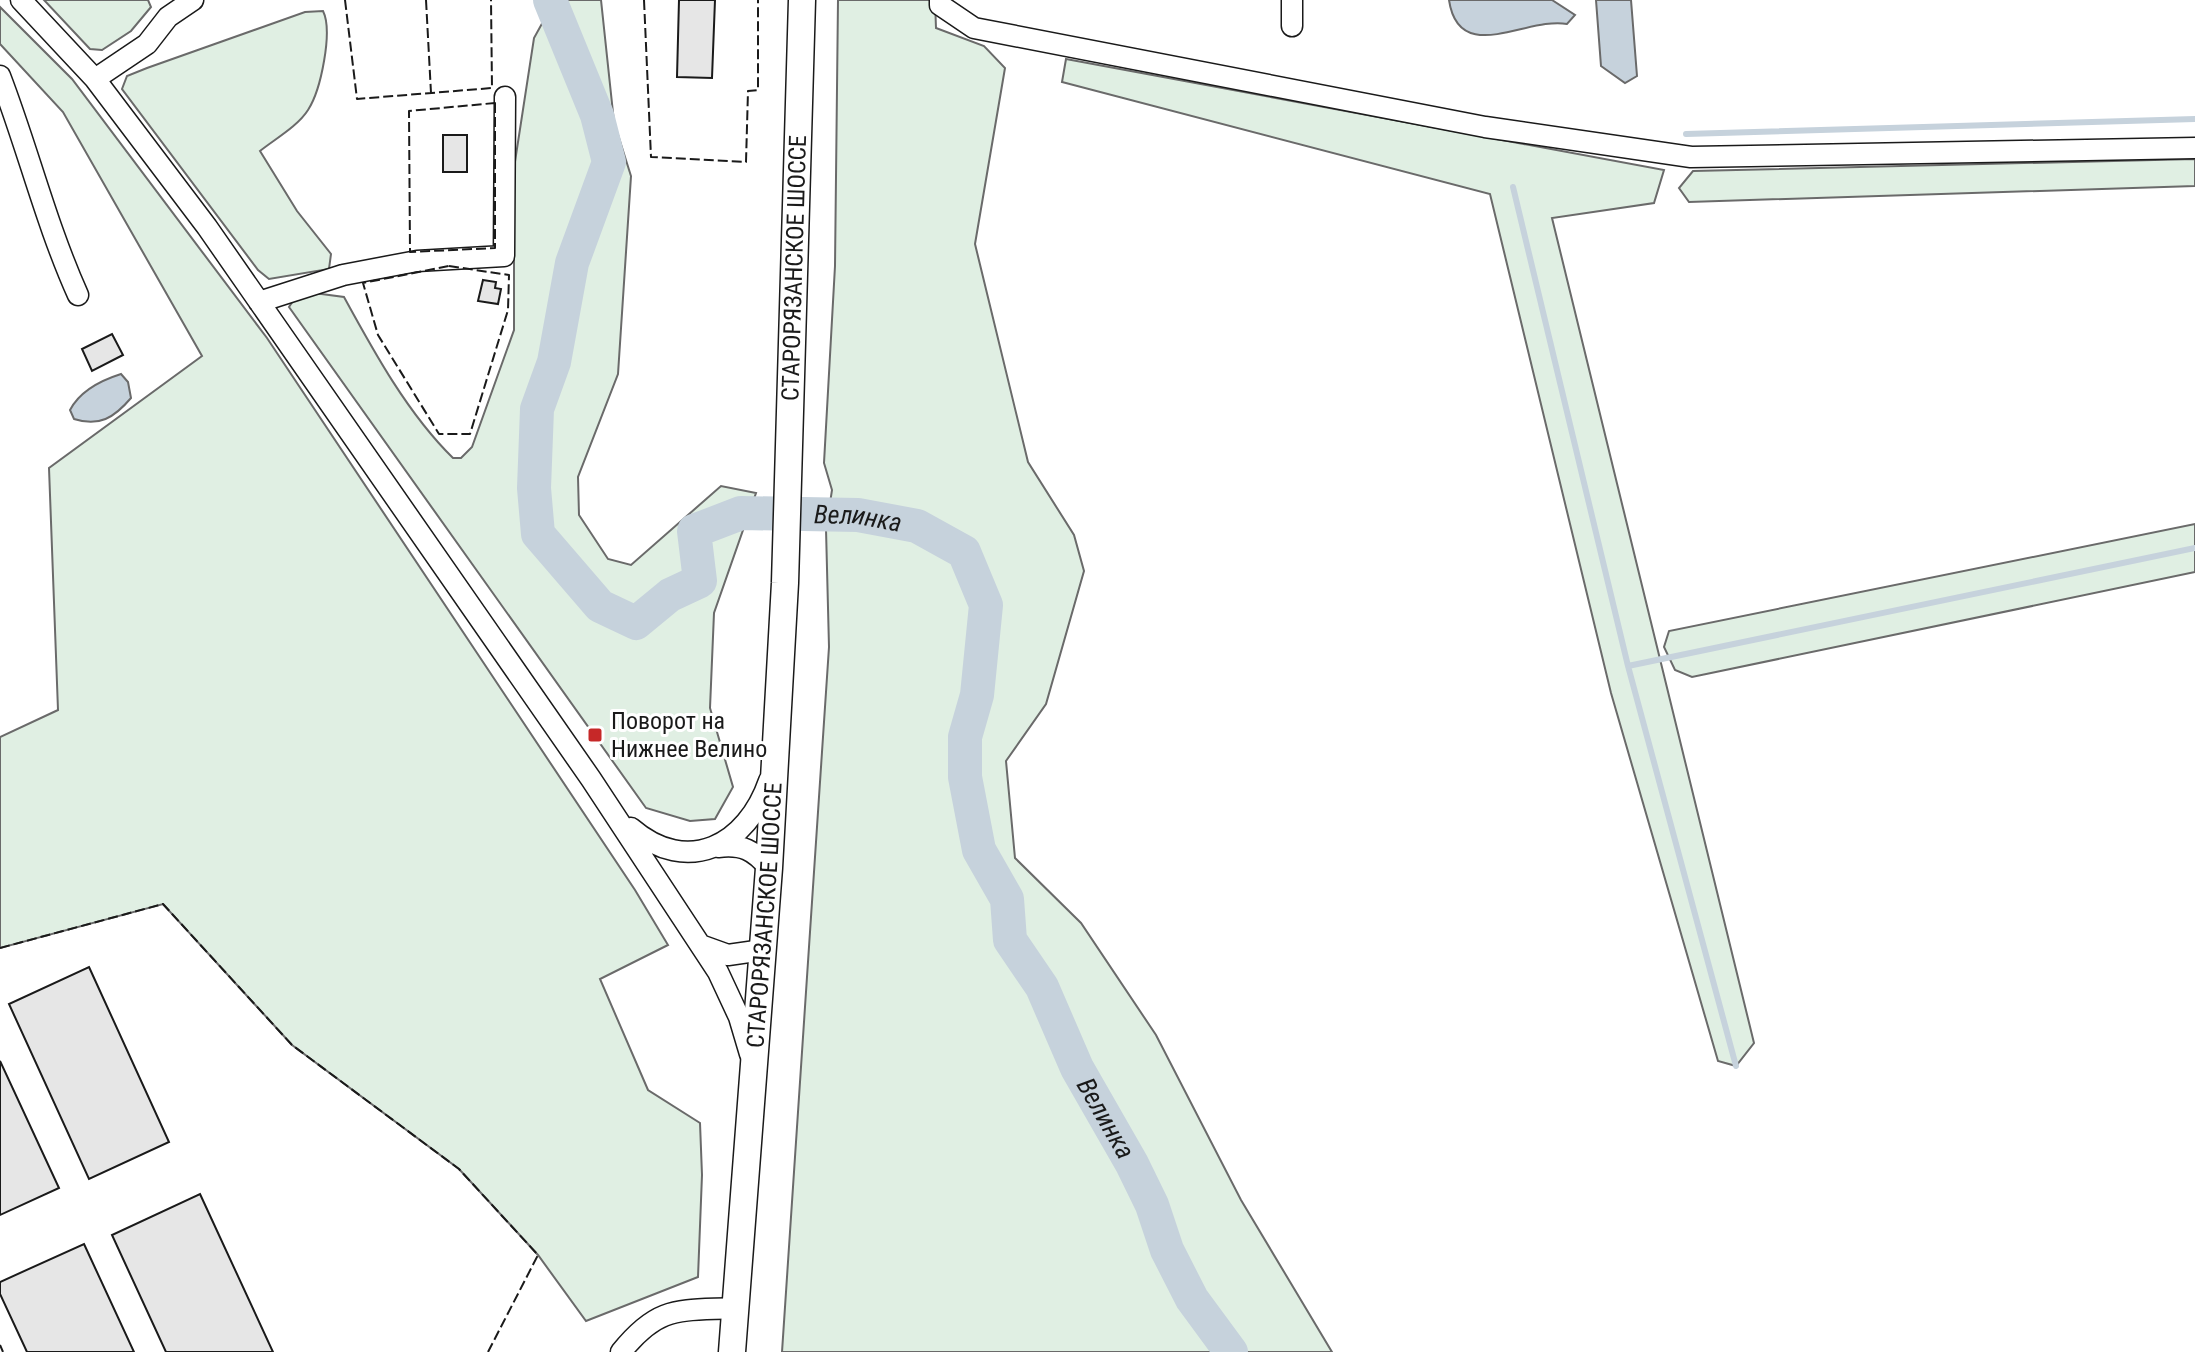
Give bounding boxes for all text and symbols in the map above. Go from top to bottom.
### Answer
street label: СТАРОРЯЗАНСКОЕ ШОССЕ [776,135,812,401]
water label: Велинка [814,499,904,538]
place label: Поворот на Нижнее Велино [611,707,767,763]
marker: Поворот на Нижнее Велино [586,726,604,744]
street label: СТАРОРЯЗАНСКОЕ ШОССЕ [741,782,788,1049]
water label: Велинка [1071,1072,1141,1164]

